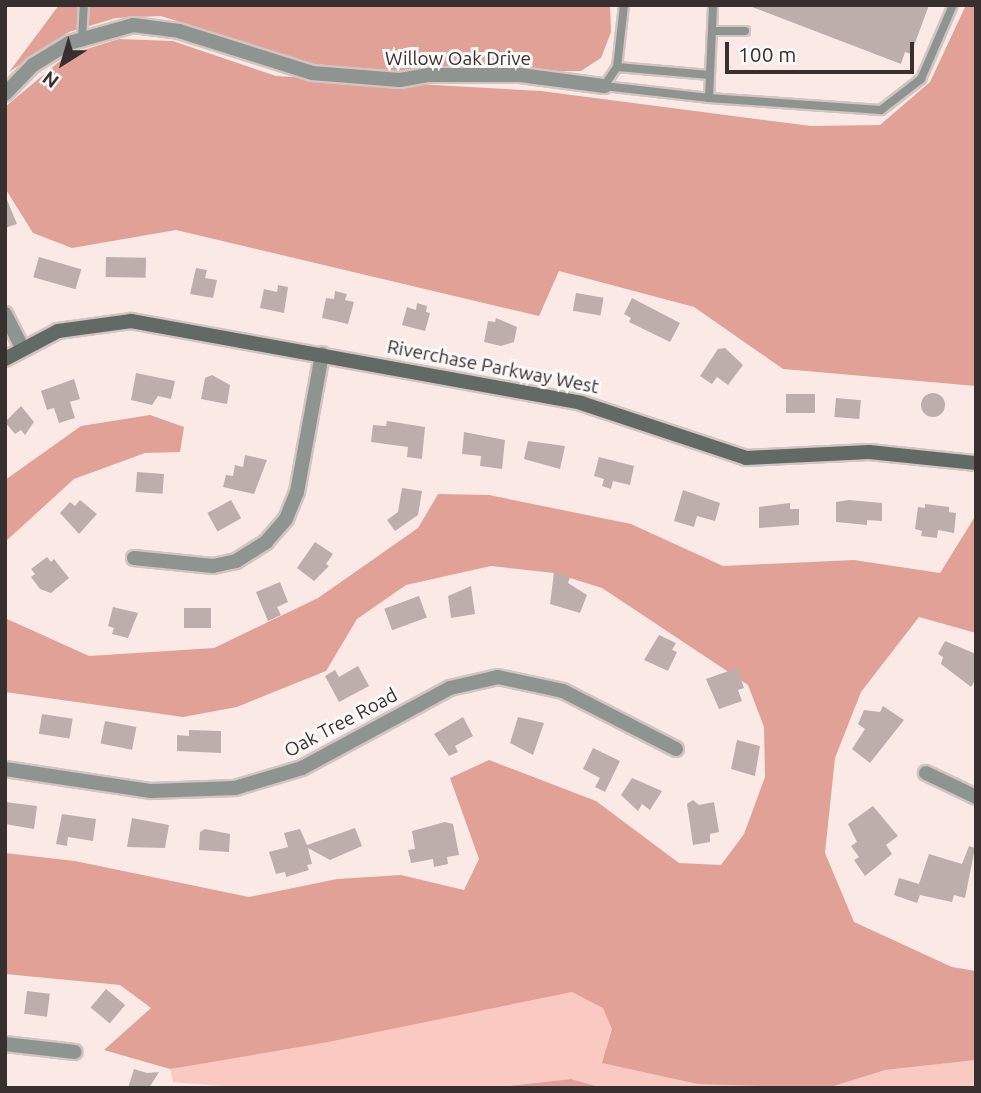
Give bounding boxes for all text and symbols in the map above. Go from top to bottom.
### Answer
north arrow [28,28,98,98]
scale bar [729,28,918,72]
text: 100 m [738,42,796,66]
street label: Willow Oak Drive [385,48,531,70]
text: N [38,67,63,93]
street label: Riverchase Parkway West [385,335,601,399]
street label: Oak Tree Road [281,684,401,762]

